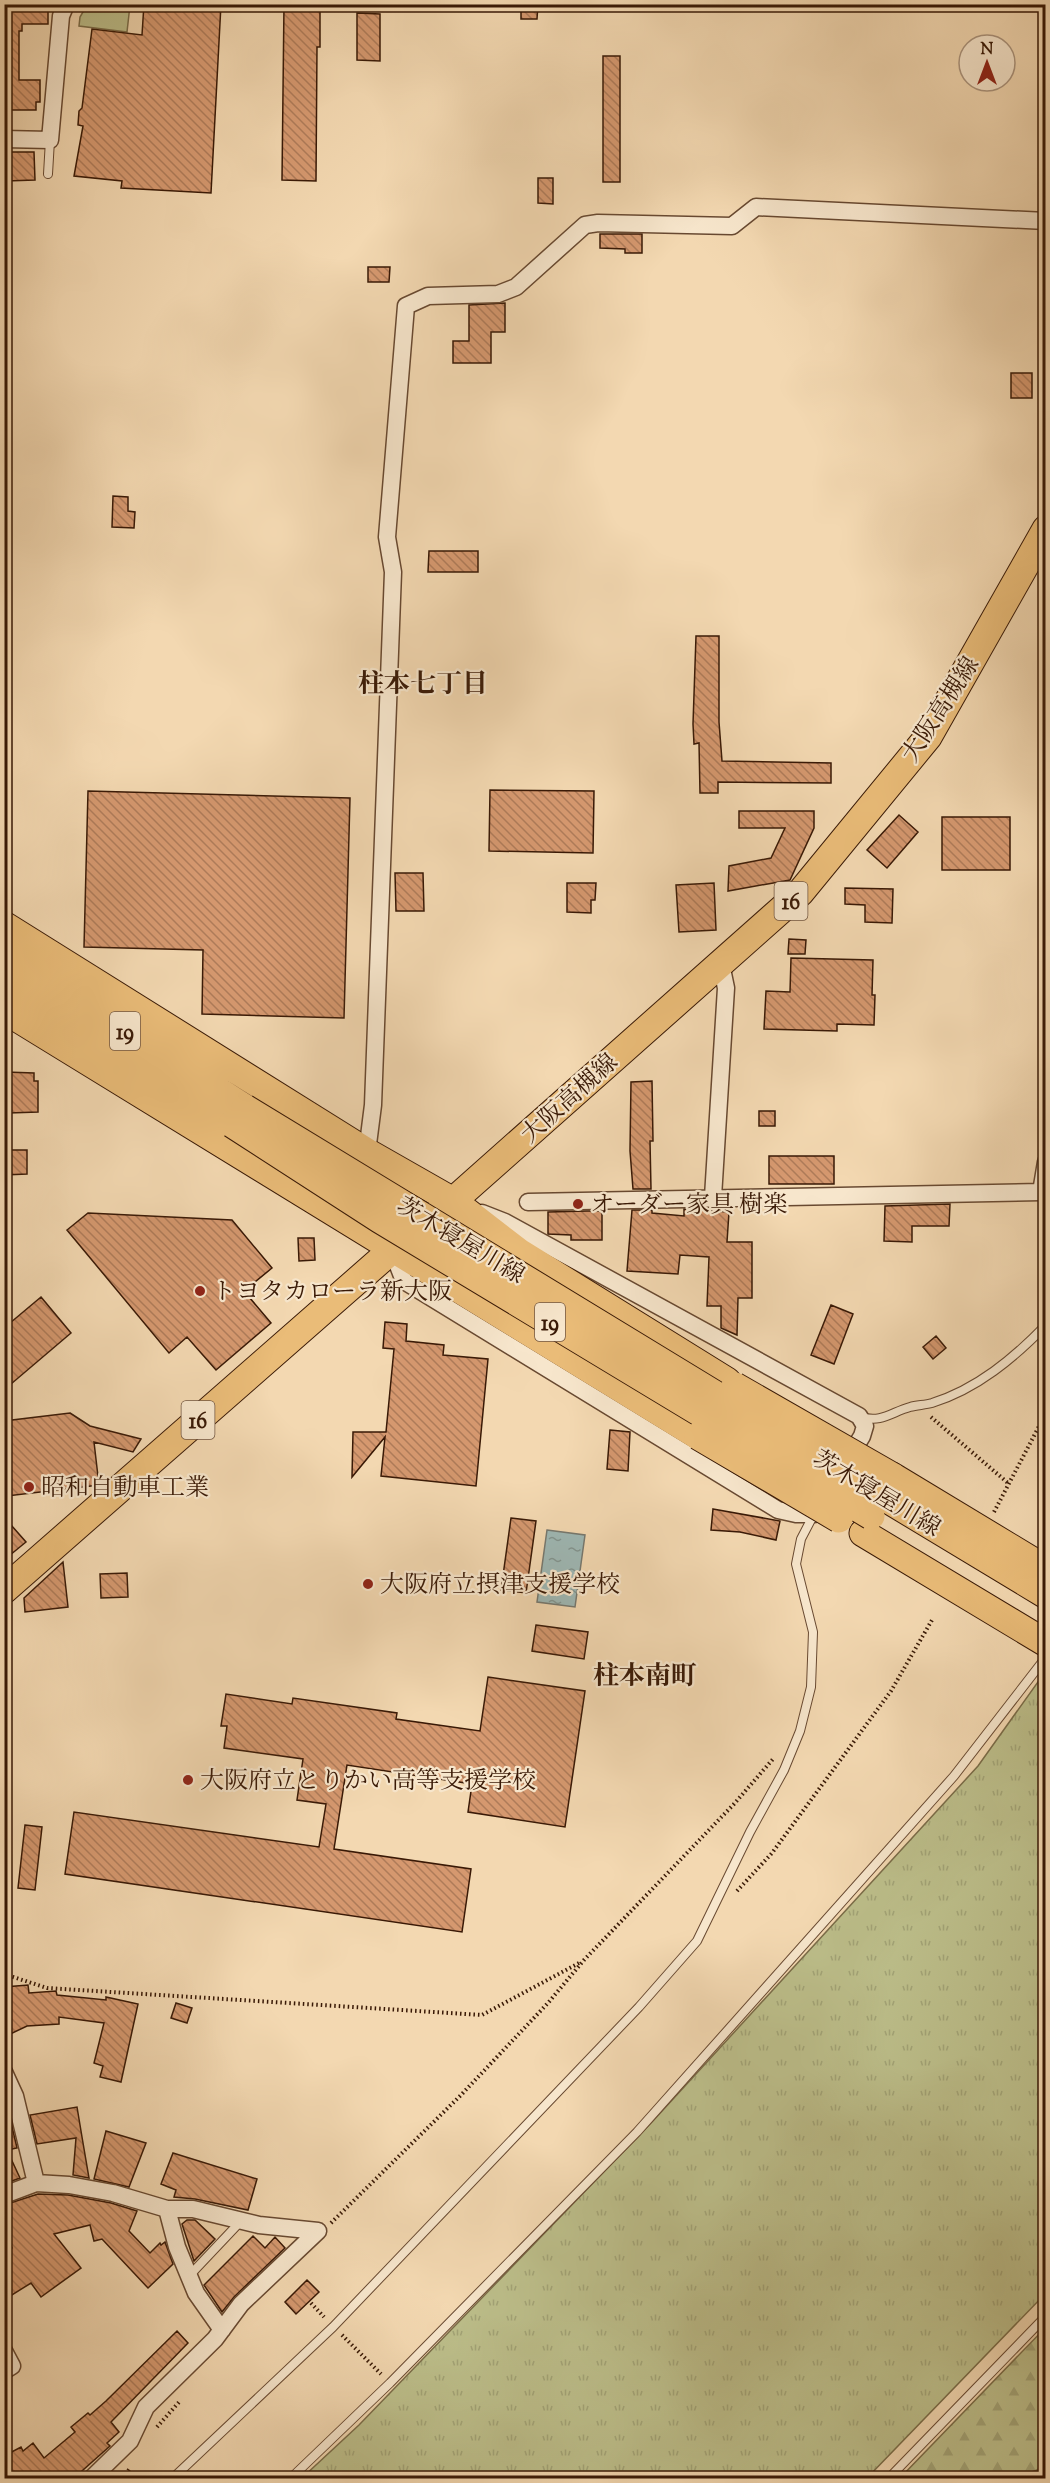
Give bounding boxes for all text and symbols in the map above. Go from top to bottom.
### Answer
north arrow [957,33,1017,93]
text: N [981,39,994,62]
street label: 大阪高槻線 [895,651,989,770]
district label: 柱本七丁目 [358,667,488,704]
road number: 16 [774,882,808,920]
road number: 19 [110,1012,140,1050]
street label: 大阪高槻線 [514,1047,626,1152]
place label: オーダー家具 樹楽 [590,1189,787,1223]
street label: 茨木寝屋川線 [389,1190,530,1293]
marker: オーダー家具 樹楽 [571,1197,585,1211]
place label: トヨタカローラ新大阪 [212,1276,452,1310]
marker: トヨタカローラ新大阪 [193,1284,207,1298]
road number: 19 [535,1303,565,1341]
road number: 16 [182,1401,214,1439]
street label: 茨木寝屋川線 [805,1443,946,1546]
place label: 昭和自動車工業 [41,1472,209,1506]
marker: 昭和自動車工業 [22,1480,36,1494]
place label: 大阪府立摂津支援学校 [380,1569,620,1603]
marker: 大阪府立摂津支援学校 [361,1577,375,1591]
district label: 柱本南町 [593,1659,697,1696]
place label: 大阪府立とりかい高等支援学校 [200,1765,536,1799]
marker: 大阪府立とりかい高等支援学校 [181,1773,195,1787]

